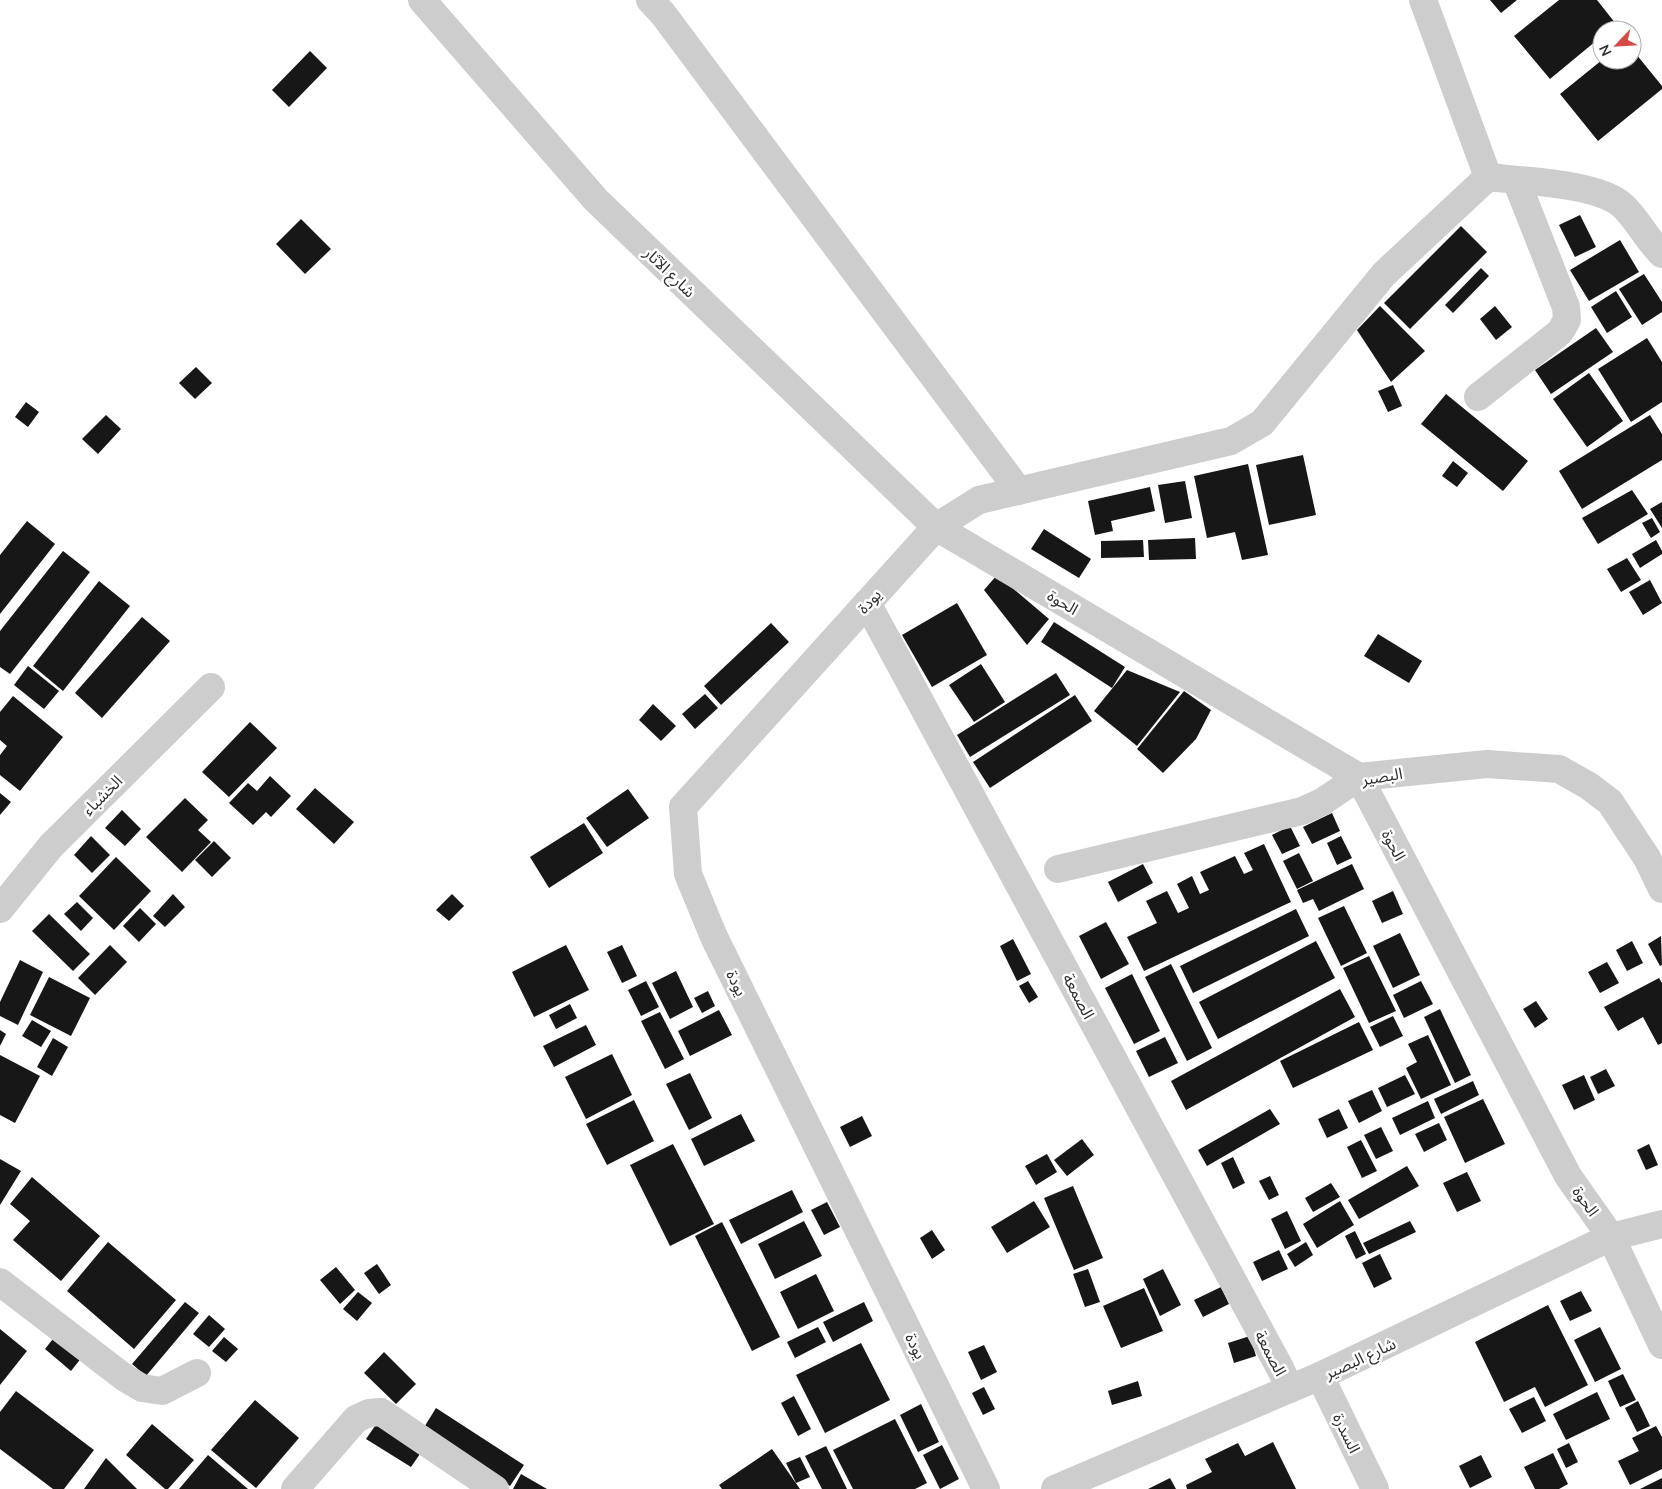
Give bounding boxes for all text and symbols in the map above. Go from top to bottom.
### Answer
north arrow [1592,20,1642,70]
text: N [1595,42,1616,59]
street label: شارع الآثار [637,242,700,303]
street label: يودة [853,584,887,619]
street label: الحوة [1043,585,1082,621]
street label: البصير [1359,763,1404,791]
street label: الخشباء [78,771,128,821]
street label: الحوة [1376,826,1410,865]
street label: يودة [720,967,752,1000]
street label: الصمعة [1057,970,1099,1023]
street label: الحوة [1567,1182,1603,1221]
street label: الصمعة [1249,1327,1291,1380]
street label: يودة [899,1330,931,1363]
street label: شارع البصير [1320,1333,1400,1386]
street label: السدرة [1327,1410,1365,1457]

